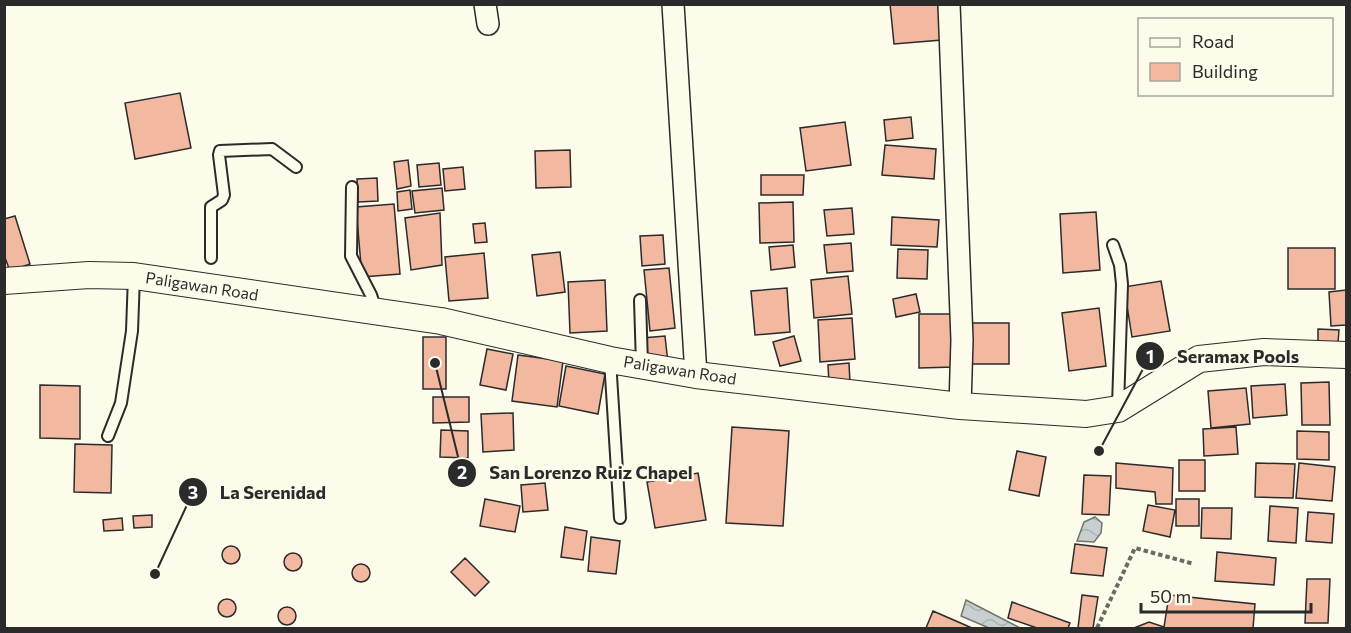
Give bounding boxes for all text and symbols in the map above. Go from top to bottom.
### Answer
legend [1138,18,1333,96]
text: Road [1192,30,1234,52]
text: Building [1192,60,1258,82]
street label: Paligawan Road [144,267,260,304]
callout: Seramax Pools [1135,338,1311,374]
text: 1 [1146,345,1154,367]
text: Seramax Pools [1177,345,1299,367]
street label: Paligawan Road [622,351,738,388]
callout: San Lorenzo Ruiz Chapel [447,455,704,491]
text: 2 [457,461,467,483]
text: San Lorenzo Ruiz Chapel [489,461,693,483]
callout: La Serenidad [178,474,338,510]
text: 3 [188,481,198,503]
text: La Serenidad [220,481,326,503]
scale bar [1141,576,1310,614]
text: 50 m [1150,585,1191,607]

